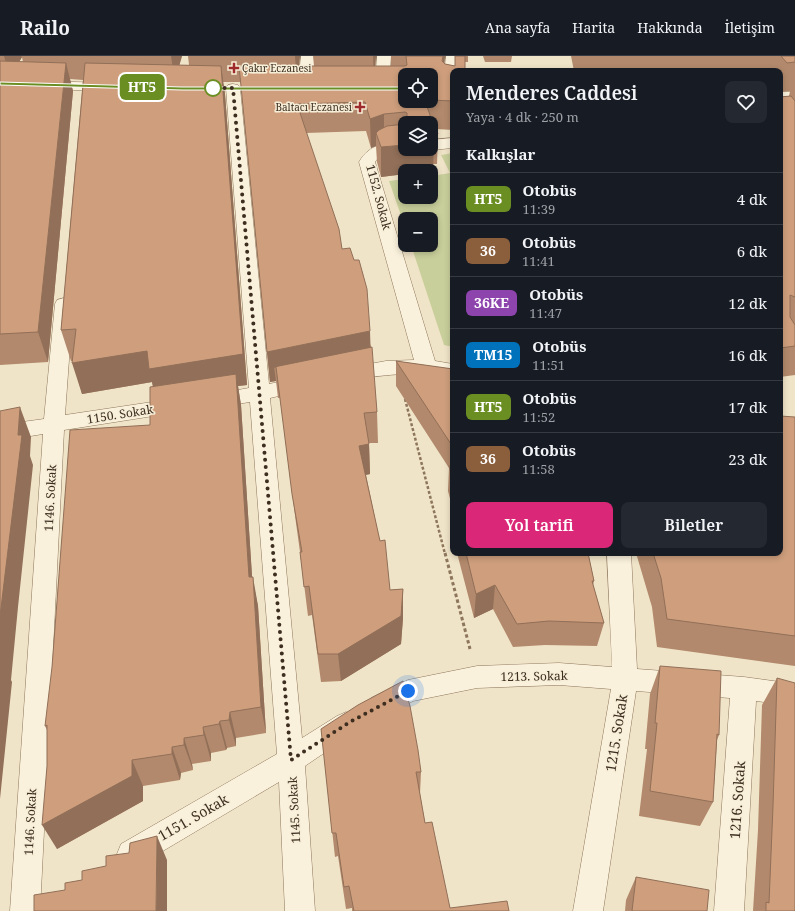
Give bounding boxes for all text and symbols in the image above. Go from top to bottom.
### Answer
text: Railo [20,15,70,41]
text: Ana sayfa [485,18,550,37]
text: Harita [572,18,615,37]
text: Hakkında [637,18,703,37]
text: İletişim [725,18,775,37]
place label: Çakır Eczanesi [242,61,312,75]
marker: Çakır Eczanesi [229,63,239,73]
map controls [398,68,438,252]
button: locate [398,68,438,108]
line badge: HT5 [119,74,165,100]
text: HT5 [128,77,156,96]
unlabelled marker [204,79,222,97]
text: Menderes Caddesi [466,80,637,106]
button: heart [725,81,767,123]
place label: Baltacı Eczanesi [275,100,353,114]
marker: Baltacı Eczanesi [355,102,365,112]
text: Yaya · 4 dk · 250 m [466,108,579,126]
button: layers [398,116,438,156]
text: Kalkışlar [466,144,535,164]
street label: 1152. Sokak [362,162,396,233]
button: + [398,164,438,204]
text: Otobüs [523,180,577,200]
text: HT5 [474,189,503,208]
text: 4 dk [737,189,767,209]
text: 11:39 [523,200,555,218]
button: − [398,212,438,252]
text: Otobüs [522,232,576,252]
text: 36 [480,241,496,260]
text: 6 dk [737,241,767,261]
text: 11:41 [522,252,555,270]
text: Otobüs [529,284,583,304]
text: 36KE [474,293,509,312]
text: 12 dk [728,293,767,313]
text: 11:47 [529,304,562,322]
text: Otobüs [532,336,586,356]
text: TM15 [474,345,512,364]
text: 16 dk [728,345,767,365]
text: 11:51 [532,356,565,374]
text: Otobüs [523,388,577,408]
text: HT5 [474,397,503,416]
text: 17 dk [728,397,767,417]
street label: 1150. Sokak [85,400,155,428]
text: 11:52 [523,408,555,426]
text: Otobüs [522,440,576,460]
text: 36 [480,449,496,468]
text: 23 dk [728,449,767,469]
text: 11:58 [522,460,555,478]
street label: 1146. Sokak [40,463,60,532]
button: Yol tarifi [466,502,613,548]
button: Biletler [621,502,767,548]
street label: 1213. Sokak [500,667,569,685]
your location [398,681,418,701]
street label: 1215. Sokak [600,692,632,773]
street label: 1216. Sokak [725,759,749,840]
street label: 1145. Sokak [284,775,304,844]
street label: 1146. Sokak [20,787,40,856]
street label: 1151. Sokak [154,789,232,845]

